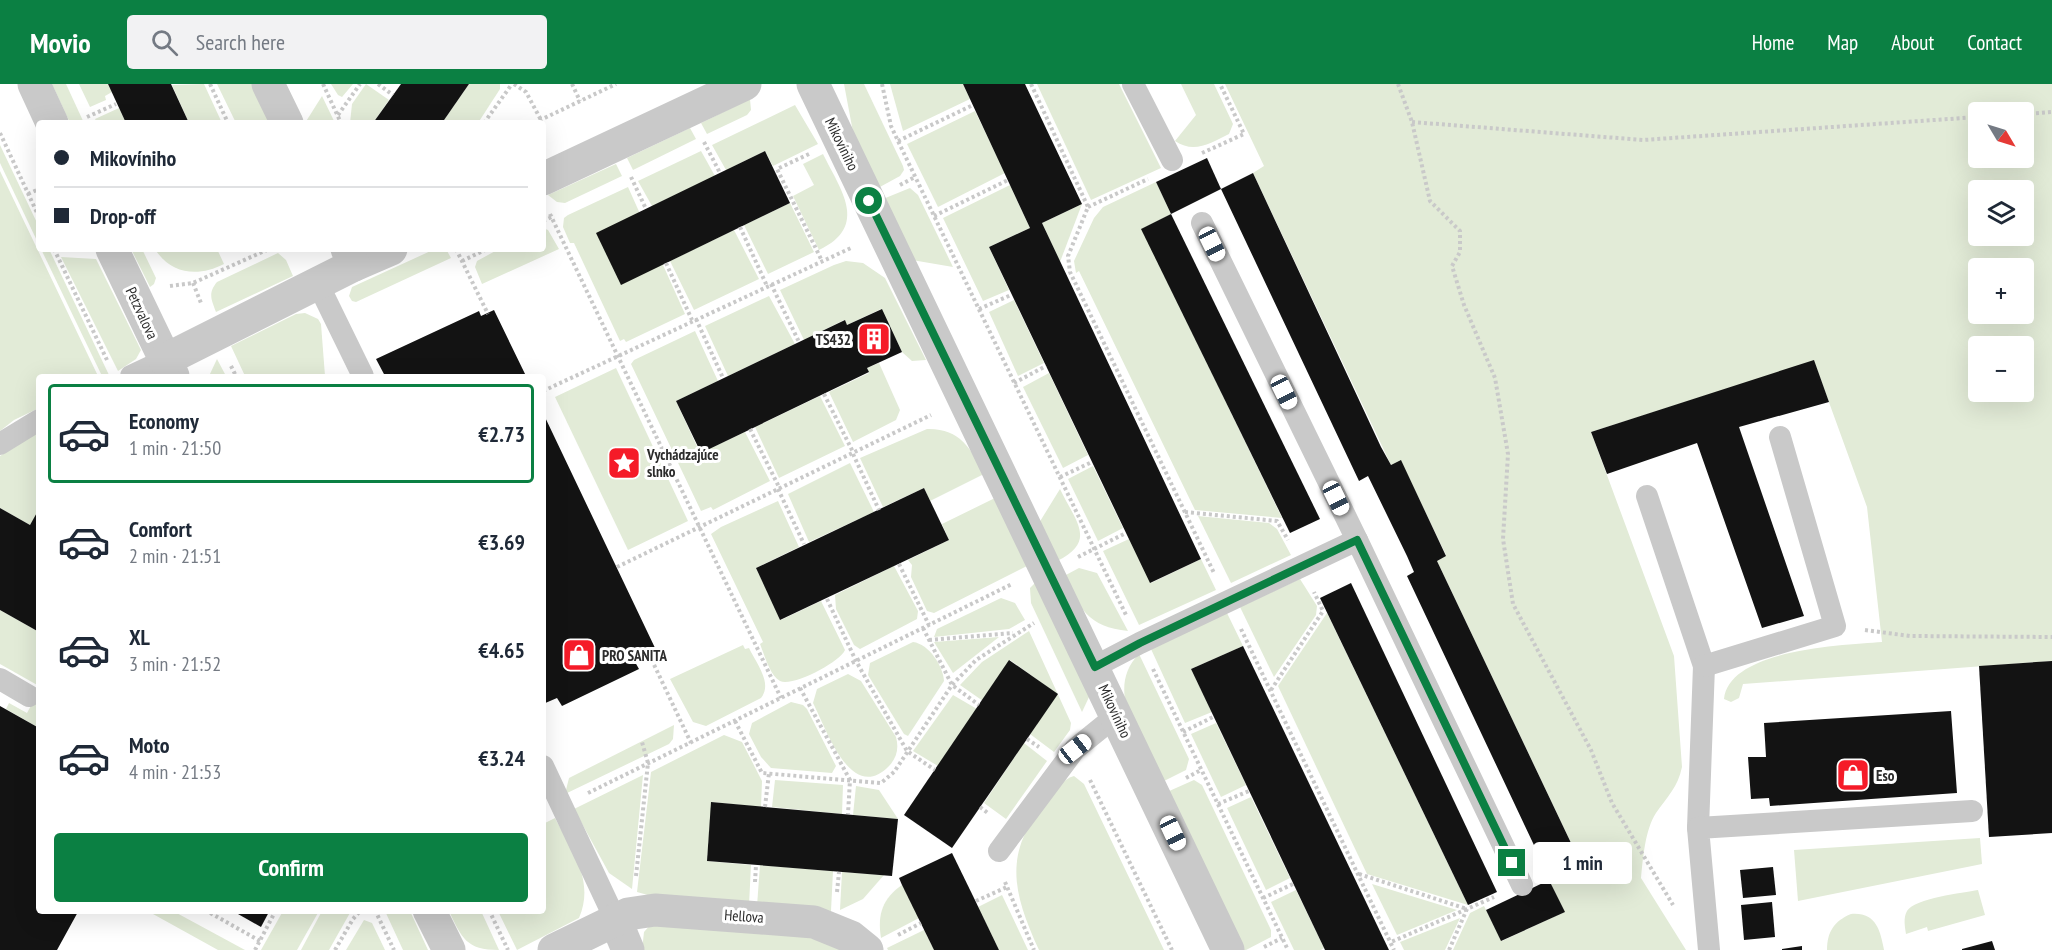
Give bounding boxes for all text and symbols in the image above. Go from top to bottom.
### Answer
search box [127,15,547,69]
text: Movio [30,24,91,61]
icon: search [148,26,181,59]
text: Search here [196,28,285,56]
text: Home [1752,29,1794,56]
text: Map [1827,29,1858,56]
text: About [1891,29,1934,56]
text: Contact [1967,29,2022,56]
north arrow [1968,102,2034,168]
map controls [1968,102,2034,402]
street label: Mikovíniho [821,114,863,174]
text: Mikovíniho [90,144,176,172]
button: layers [1968,180,2034,246]
route start [855,187,882,214]
text: Drop-off [90,202,156,230]
car [1196,224,1228,264]
button: + [1968,258,2034,324]
street label: Petzvalova [122,284,162,342]
building icon: TS432 [856,321,892,357]
place label: TS432 [816,330,851,349]
button: − [1968,336,2034,402]
car [1268,372,1300,412]
icon: car [57,407,111,461]
text: Economy [129,407,199,435]
text: €2.73 [478,420,525,448]
text: 1 min · 21:50 [129,435,221,461]
place icon: Vychádzajúce slnko [606,445,642,481]
place label: Vychádzajúce slnko [646,445,719,481]
car [1320,478,1352,518]
icon: car [57,515,111,569]
text: Comfort [129,515,192,543]
text: €3.69 [478,528,525,556]
text: 2 min · 21:51 [129,543,221,569]
icon: car [57,623,111,677]
text: XL [129,623,150,651]
text: €4.65 [478,636,525,664]
shop icon: PRO SANITA [561,637,597,673]
place label: PRO SANITA [602,646,667,665]
text: 3 min · 21:52 [129,651,221,677]
street label: Mikovíniho [1094,681,1136,741]
icon: car [57,731,111,785]
text: Moto [129,731,170,759]
car [1055,731,1095,767]
text: €3.24 [478,744,525,772]
shop icon: Eso [1835,757,1871,793]
text: 4 min · 21:53 [129,759,221,785]
place label: Eso [1876,766,1895,785]
car [1157,813,1189,853]
button: Confirm [54,833,528,902]
callout: 1 min [1533,842,1632,884]
route end [1498,849,1525,876]
text: 1 min [1562,850,1603,876]
street label: Hellova [724,905,764,927]

